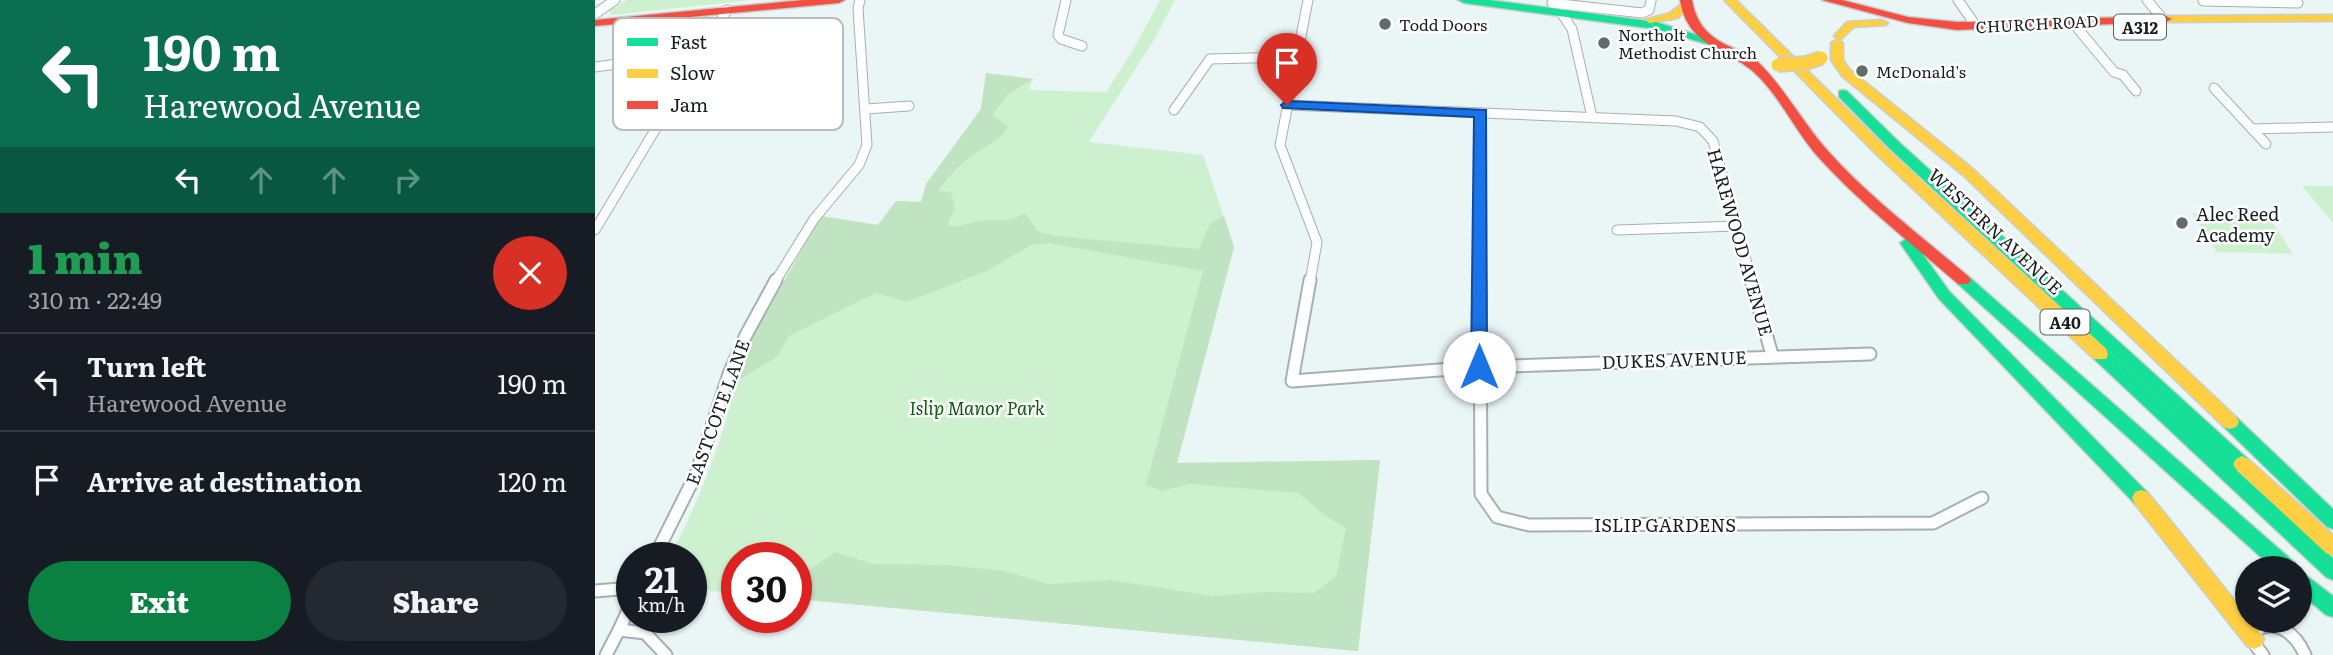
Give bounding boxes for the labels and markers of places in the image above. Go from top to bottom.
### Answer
place label: Todd Doors [1399,12,1487,36]
marker: Todd Doors [1377,16,1393,32]
place label: Northolt Methodist Church [1618,22,1758,64]
pin [1257,33,1317,105]
marker: Northolt Methodist Church [1596,35,1612,51]
place label: McDonald's [1876,59,1966,83]
marker: McDonald's [1854,63,1870,79]
place label: Alec Reed Academy [2196,200,2279,248]
marker: Alec Reed Academy [2174,215,2190,231]

